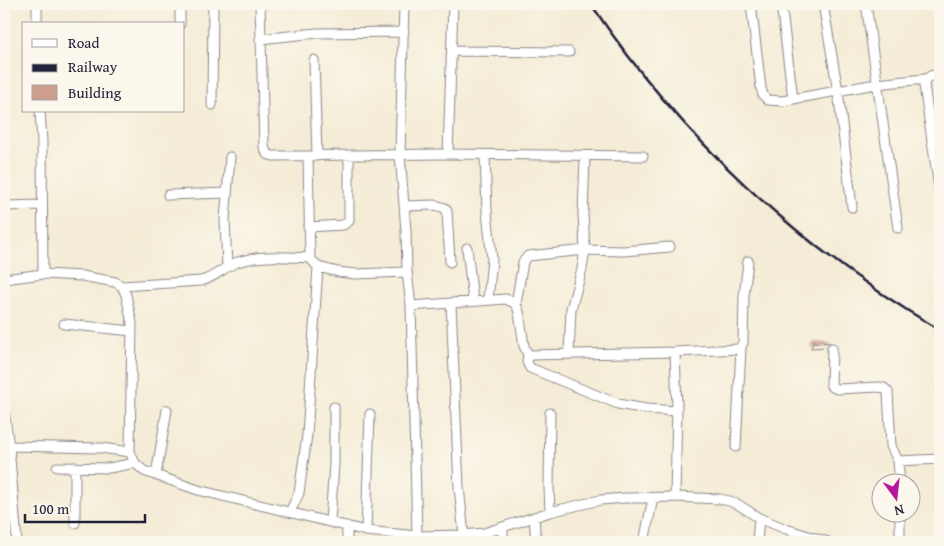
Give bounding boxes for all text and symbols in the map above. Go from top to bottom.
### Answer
legend [22,22,185,112]
text: Road [68,32,99,53]
text: Railway [68,56,118,77]
text: Building [68,82,122,103]
north arrow [872,474,922,524]
scale bar [25,491,145,523]
text: 100 m [32,498,70,519]
text: N [892,500,906,522]

